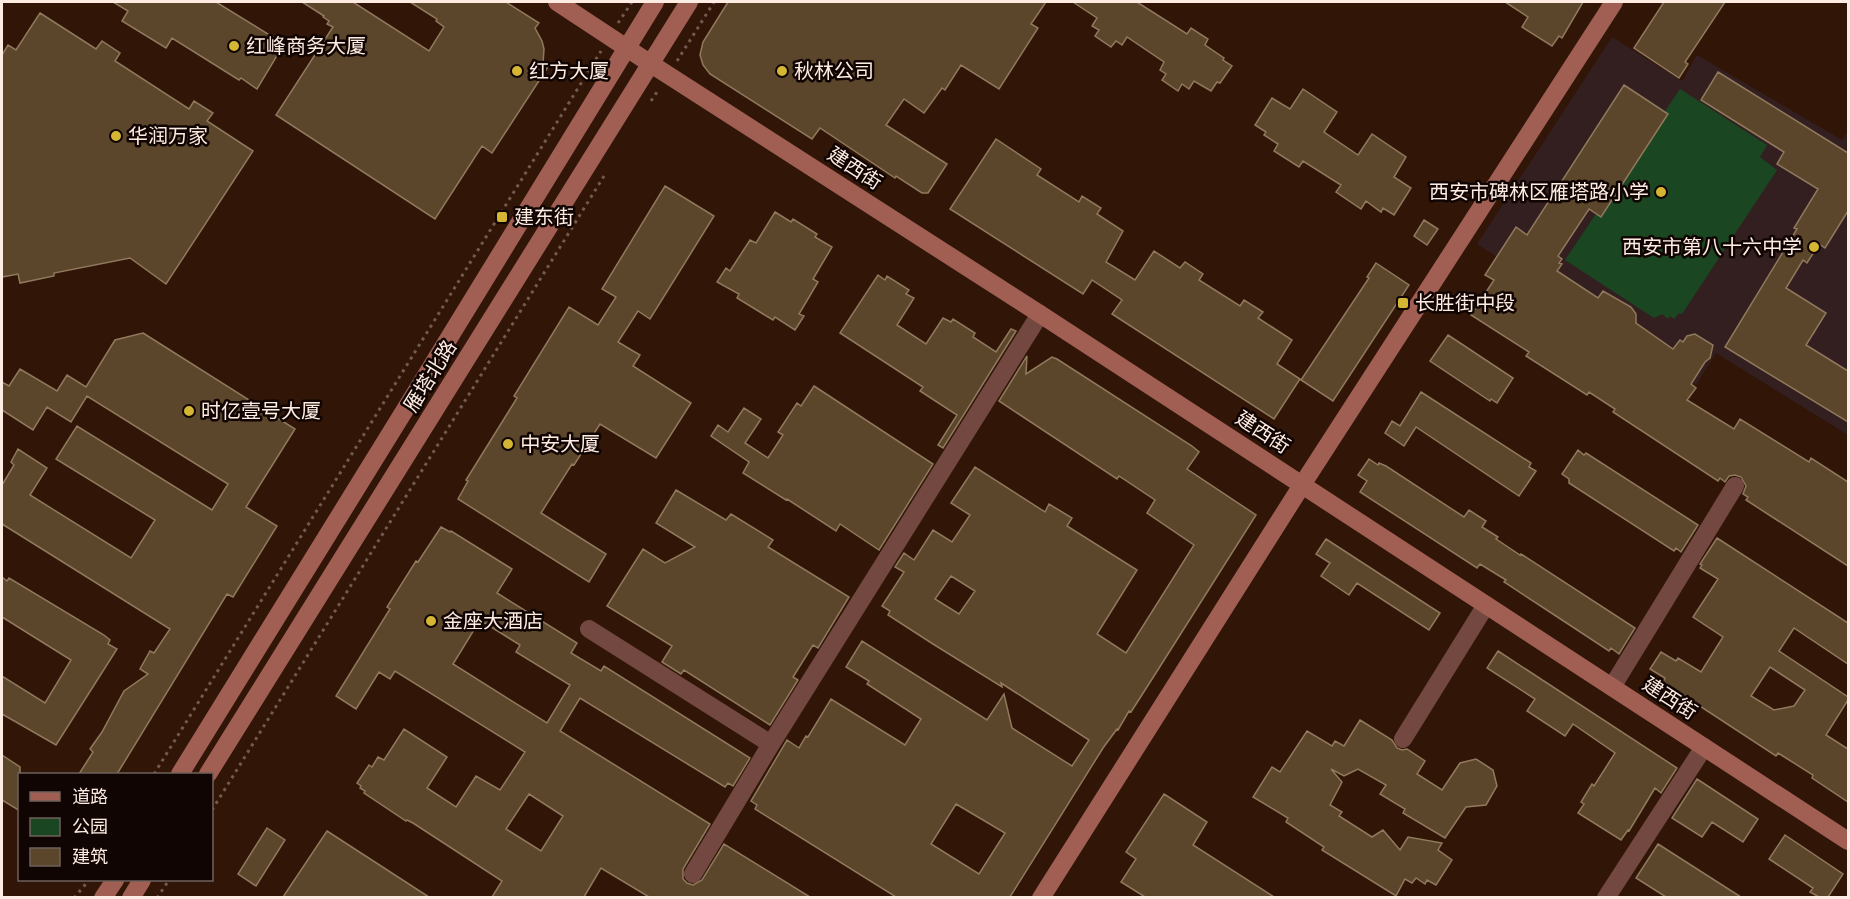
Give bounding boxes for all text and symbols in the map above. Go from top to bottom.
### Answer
place label: 红峰商务大厦 [246,34,366,58]
marker: 红峰商务大厦 [227,39,241,53]
place label: 红方大厦 [529,59,609,83]
place label: 秋林公司 [794,59,874,83]
marker: 红方大厦 [510,64,524,78]
marker: 秋林公司 [775,64,789,78]
place label: 华润万家 [128,124,208,148]
marker: 华润万家 [109,129,123,143]
street label: 建西街 [823,142,887,194]
place label: 西安市碑林区雁塔路小学 [1429,180,1649,204]
marker: 西安市碑林区雁塔路小学 [1654,185,1668,199]
place label: 建东街 [514,205,574,229]
marker: 建东街 [495,210,509,224]
place label: 西安市第八十六中学 [1622,235,1802,259]
marker: 西安市第八十六中学 [1807,240,1821,254]
place label: 长胜街中段 [1415,291,1515,315]
marker: 长胜街中段 [1396,296,1410,310]
street label: 雁塔北路 [399,336,461,416]
place label: 时亿壹号大厦 [201,399,321,423]
marker: 时亿壹号大厦 [182,404,196,418]
street label: 建西街 [1231,406,1295,458]
place label: 中安大厦 [520,432,600,456]
marker: 中安大厦 [501,437,515,451]
place label: 金座大酒店 [443,609,543,633]
marker: 金座大酒店 [424,614,438,628]
street label: 建西街 [1638,672,1702,724]
legend [18,773,213,881]
text: 道路 [72,786,108,808]
text: 公园 [72,816,108,838]
text: 建筑 [72,846,108,868]

